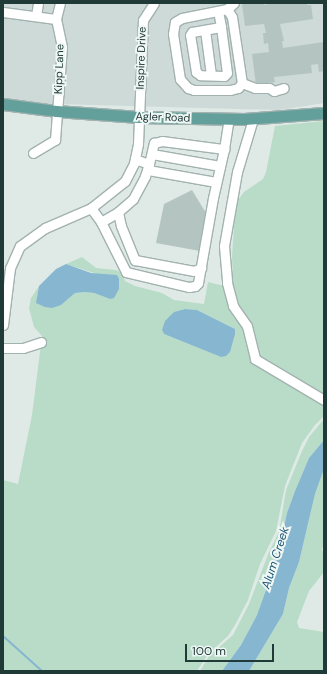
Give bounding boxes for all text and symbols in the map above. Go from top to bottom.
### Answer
street label: Inspire Drive [133,26,149,90]
street label: Kipp Lane [52,44,66,94]
street label: Agler Road [135,109,191,125]
water label: Alum Creek [259,525,293,591]
scale bar [187,636,276,662]
text: 100 m [192,643,226,659]

